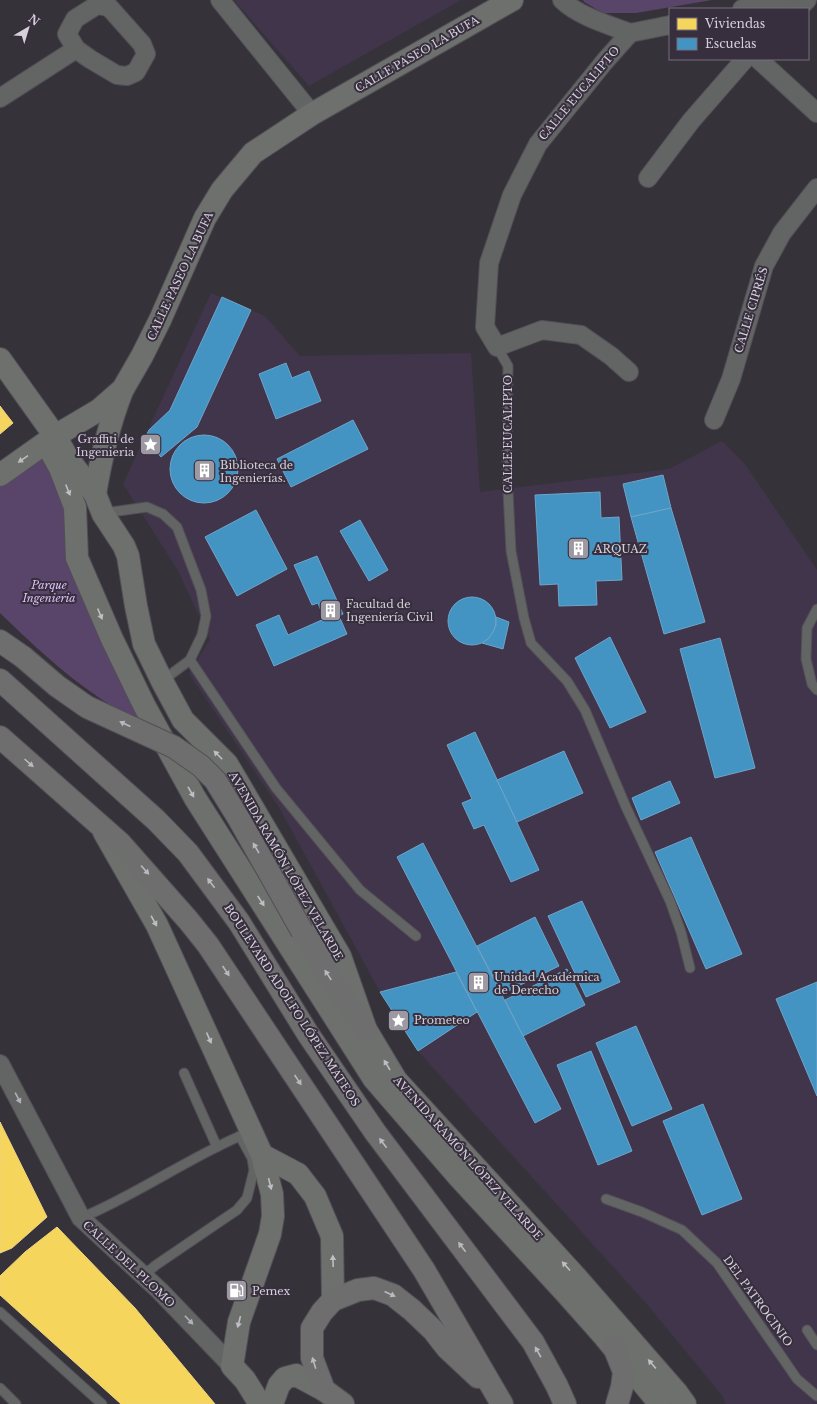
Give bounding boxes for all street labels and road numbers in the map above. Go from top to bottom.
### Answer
street label: CALLE PASEO LA BUFA [353,13,482,95]
street label: CALLE EUCALIPTO [536,43,622,143]
street label: CALLE PASEO LA BUFA [144,209,216,343]
street label: CALLE CIPRÉS [731,265,771,355]
street label: CALLE EUCALIPTO [501,375,515,493]
street label: AVENIDA RAMÓN LÓPEZ VELARDE [225,768,346,963]
street label: BOULEVARD ADOLFO LÓPEZ MATEOS [221,901,363,1109]
street label: AVENIDA RAMÓN LÓPEZ VELARDE [390,1072,545,1243]
street label: CALLE DEL PLOMO [80,1218,178,1310]
street label: DEL PATROCINIO [720,1253,796,1349]

